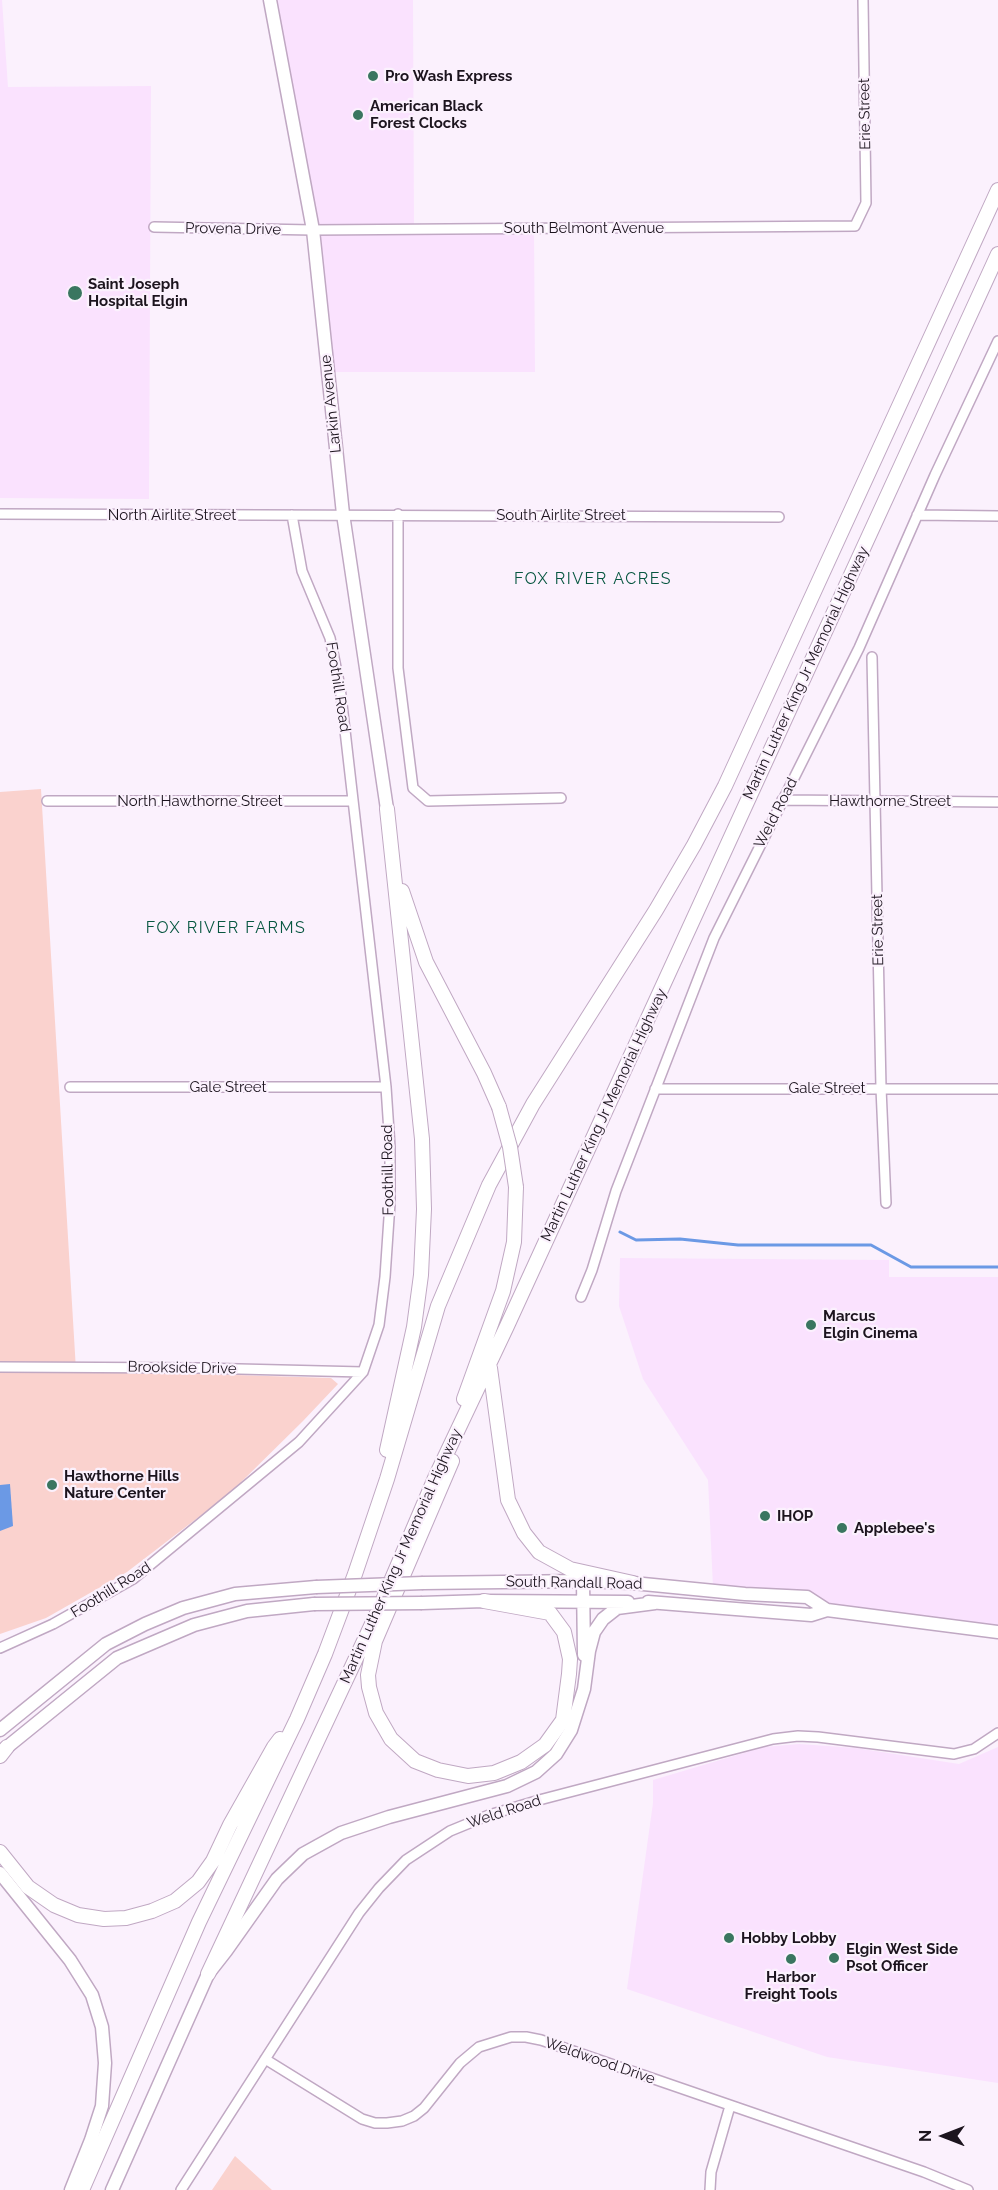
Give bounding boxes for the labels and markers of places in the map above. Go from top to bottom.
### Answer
place label: Pro Wash Express [385,67,512,85]
marker: Pro Wash Express [366,69,380,83]
place label: American Black Forest Clocks [370,97,483,132]
marker: American Black Forest Clocks [351,108,365,122]
place label: Saint Joseph Hospital Elgin [88,275,188,310]
marker: Saint Joseph Hospital Elgin [66,284,84,302]
place label: Marcus Elgin Cinema [823,1307,917,1342]
marker: Marcus Elgin Cinema [804,1318,818,1332]
place label: Hawthorne Hills Nature Center [64,1467,179,1502]
marker: Hawthorne Hills Nature Center [45,1478,59,1492]
place label: IHOP [777,1507,813,1525]
marker: IHOP [758,1509,772,1523]
place label: Applebee's [854,1519,935,1537]
marker: Applebee's [835,1521,849,1535]
place label: Hobby Lobby [741,1929,837,1947]
marker: Hobby Lobby [722,1931,736,1945]
place label: Elgin West Side Psot Officer [846,1940,958,1975]
marker: Elgin West Side Psot Officer [827,1951,841,1965]
marker: Harbor Freight Tools [784,1952,798,1966]
place label: Harbor Freight Tools [745,1968,837,2003]

